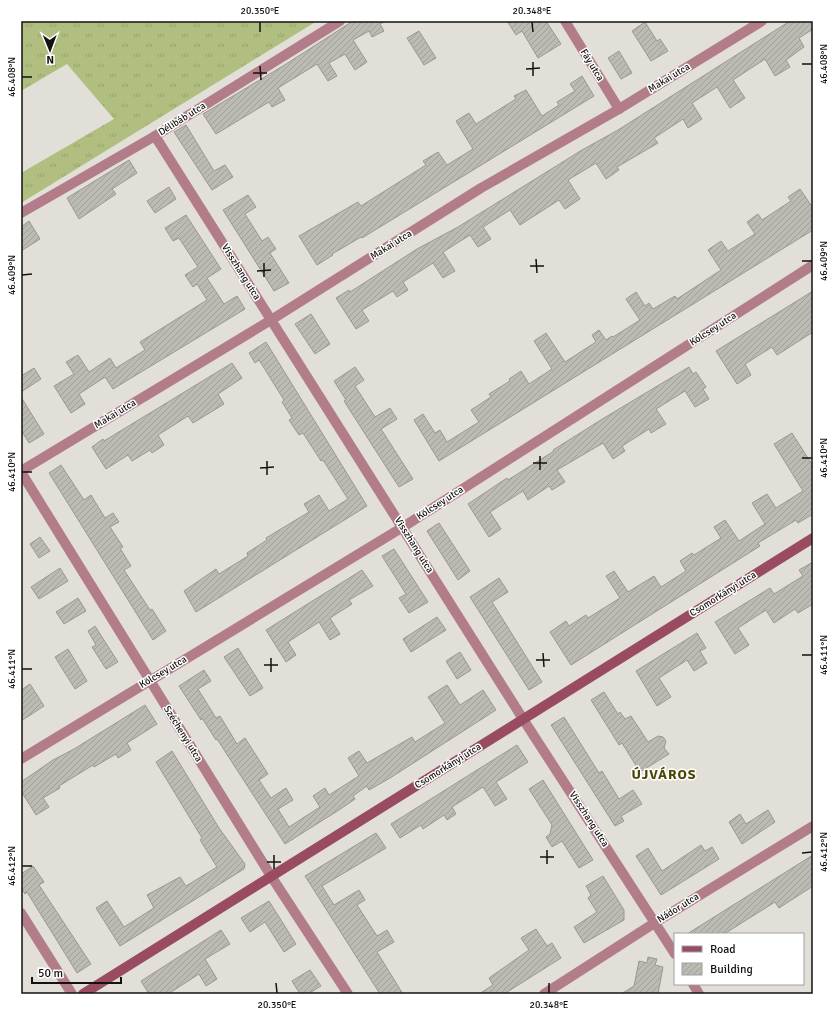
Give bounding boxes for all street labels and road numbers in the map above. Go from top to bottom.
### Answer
street label: Fáy utca [578,47,606,83]
street label: Makai utca [646,61,692,95]
street label: Délibáb utca [156,100,208,138]
street label: Makai utca [368,228,414,262]
street label: Visszhang utca [219,242,263,302]
street label: Kölcsey utca [687,309,739,349]
street label: Makai utca [92,397,138,431]
street label: Kölcsey utca [414,483,466,523]
street label: Visszhang utca [392,515,436,575]
street label: Csomorkányi utca [688,569,758,619]
street label: Kölcsey utca [137,653,189,691]
street label: Széchenyi utca [161,704,205,764]
street label: Csomorkányi utca [413,741,483,791]
street label: Visszhang utca [567,789,611,849]
street label: Nádor utca [655,890,701,926]

